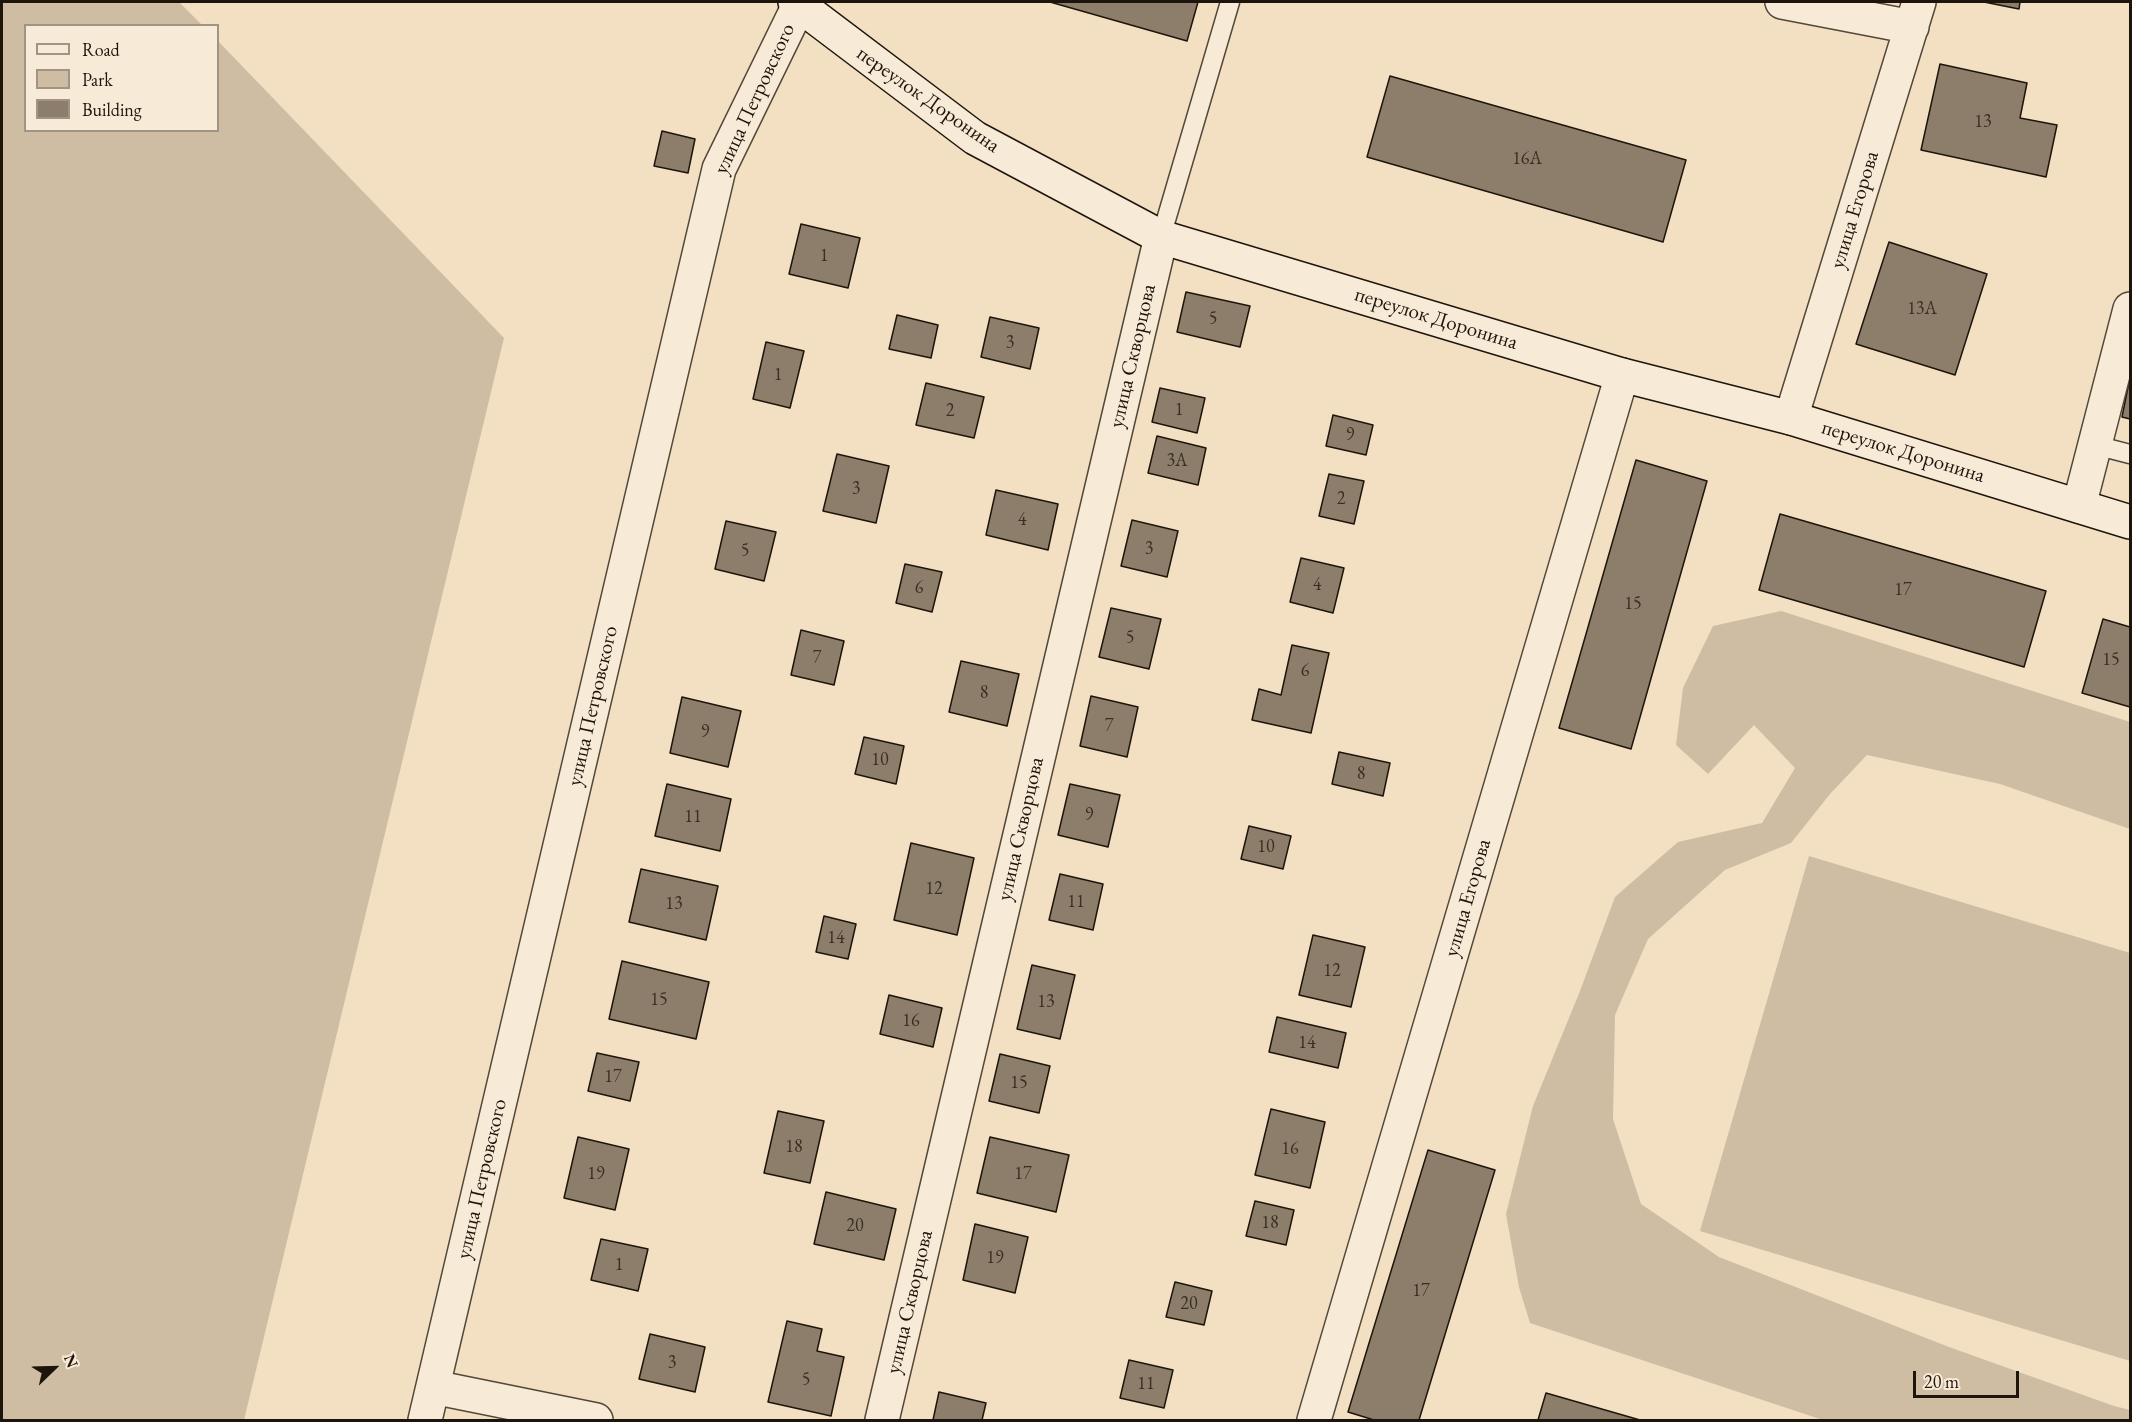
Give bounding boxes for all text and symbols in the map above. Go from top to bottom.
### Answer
street label: улица Петровского [709,19,801,179]
legend [24,24,219,132]
text: Road [82,38,120,61]
street label: переулок Доронина [852,41,1004,159]
text: Park [82,68,113,91]
text: Building [82,98,142,121]
house number: 13 [1974,111,1992,133]
house number: 16А [1512,148,1542,170]
street label: улица Егорова [1825,148,1885,272]
house number: 1 [820,245,828,267]
street label: улица Скворцова [1104,282,1162,430]
street label: переулок Доронина [1351,282,1521,356]
house number: 13А [1907,298,1937,320]
house number: 5 [1209,308,1217,330]
house number: 3 [1006,332,1014,354]
house number: 1 [774,364,782,386]
house number: 1 [1175,399,1183,421]
house number: 2 [946,400,954,422]
street label: переулок Доронина [1818,415,1988,489]
house number: 9 [1346,424,1354,446]
house number: 3А [1166,450,1188,472]
house number: 3 [852,478,860,500]
house number: 2 [1337,488,1345,510]
house number: 4 [1018,509,1026,531]
house number: 3 [1145,538,1153,560]
house number: 5 [741,540,749,562]
house number: 4 [1313,574,1321,596]
house number: 6 [915,577,923,599]
house number: 17 [1894,579,1912,601]
house number: 15 [1624,593,1642,615]
street label: улица Петровского [562,623,624,789]
house number: 5 [1126,627,1134,649]
house number: 7 [813,647,821,669]
house number: 15 [2102,649,2120,671]
house number: 6 [1301,660,1309,682]
house number: 8 [980,682,988,704]
house number: 7 [1105,715,1113,737]
house number: 9 [701,721,709,743]
house number: 10 [871,749,889,771]
street label: улица Скворцова [992,755,1050,903]
house number: 8 [1357,763,1365,785]
house number: 9 [1085,804,1093,826]
house number: 11 [684,806,702,828]
house number: 10 [1257,836,1275,858]
street label: улица Егорова [1439,836,1497,960]
house number: 12 [925,878,943,900]
house number: 11 [1067,891,1085,913]
house number: 13 [665,893,683,915]
house number: 14 [827,927,845,949]
house number: 12 [1323,960,1341,982]
house number: 15 [650,989,668,1011]
house number: 13 [1037,991,1055,1013]
house number: 16 [902,1010,920,1032]
house number: 14 [1298,1032,1316,1054]
house number: 17 [604,1066,622,1088]
house number: 15 [1010,1072,1028,1094]
street label: улица Петровского [451,1096,513,1262]
house number: 18 [785,1136,803,1158]
house number: 16 [1281,1138,1299,1160]
house number: 19 [587,1163,605,1185]
house number: 17 [1014,1163,1032,1185]
house number: 18 [1261,1212,1279,1234]
house number: 20 [846,1215,864,1237]
street label: улица Скворцова [881,1228,939,1376]
house number: 19 [986,1247,1004,1269]
house number: 1 [615,1254,623,1276]
house number: 17 [1412,1280,1430,1302]
house number: 20 [1180,1293,1198,1315]
north arrow [24,1338,84,1398]
text: N [59,1351,83,1371]
house number: 3 [668,1352,676,1374]
scale bar [1916,1359,2022,1397]
house number: 5 [802,1369,810,1391]
text: 20 m [1924,1370,1959,1393]
house number: 11 [1137,1373,1155,1395]

